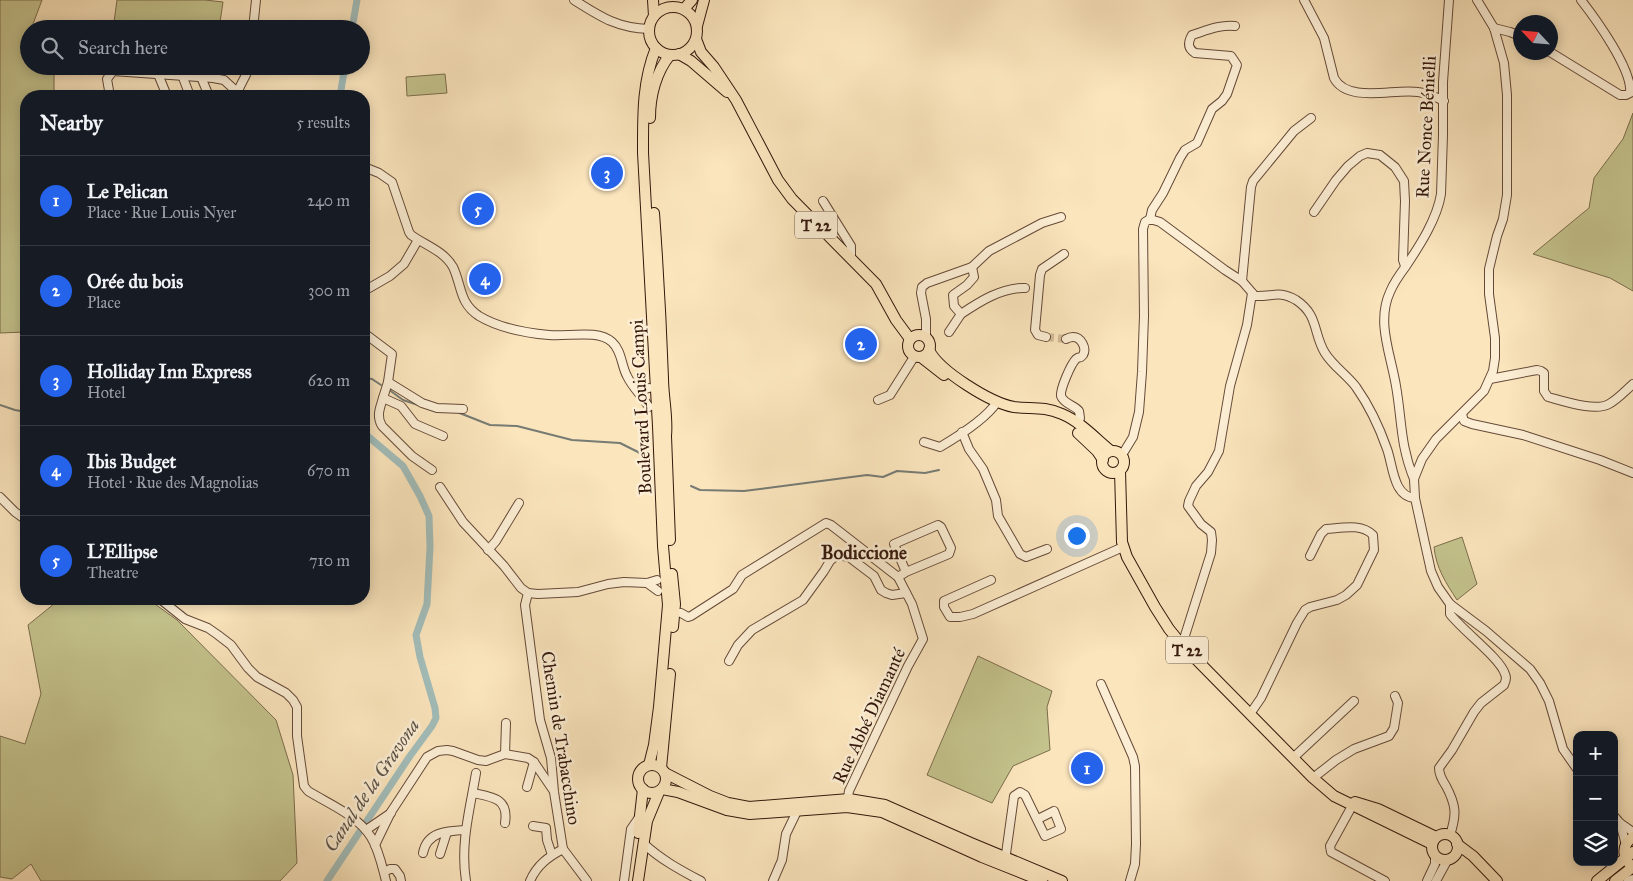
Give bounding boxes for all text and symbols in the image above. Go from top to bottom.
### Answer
north arrow [1513,15,1558,60]
search box [20,20,370,75]
icon: search [38,34,66,62]
text: Search here [78,36,168,59]
street label: Rue Nonce Bénielli [1411,55,1441,199]
text: Nearby [40,110,103,136]
text: 5 results [296,113,350,132]
pin: 3 [591,154,623,192]
text: Le Pelican [87,180,168,203]
pin: 5 [462,190,494,228]
text: 1 [53,191,59,210]
text: 240 m [307,191,350,210]
text: Place · Rue Louis Nyer [87,203,236,222]
road number: T 22 [795,212,837,238]
pin: 4 [469,260,501,298]
text: Orée du bois [87,270,183,293]
text: 2 [52,281,60,300]
text: 300 m [308,281,350,300]
text: Place [87,293,121,312]
street label: Boulevard Louis Campi [625,319,657,495]
pin: 2 [845,325,877,363]
text: Holliday Inn Express [87,360,252,383]
text: 3 [53,371,59,390]
text: 620 m [308,371,350,390]
text: Hotel [87,383,125,402]
text: Ibis Budget [87,450,176,473]
text: 4 [52,461,60,480]
text: 670 m [307,461,350,480]
text: Hotel · Rue des Magnolias [87,473,258,492]
your location [1064,523,1090,549]
text: L'Ellipse [87,540,158,563]
district label: Bodiccione [821,541,907,564]
text: 5 [52,551,60,570]
text: 710 m [309,551,350,570]
text: Theatre [87,563,138,582]
road number: T 22 [1166,636,1208,664]
street label: Rue Abbé Diamanté [828,644,910,787]
street label: Chemin de Trabacchino [536,650,586,826]
water label: Canal de la Gravona [319,715,424,856]
map controls [1573,731,1618,866]
button: + [1573,731,1618,776]
pin: 1 [1071,749,1103,787]
button: − [1573,776,1618,821]
button: layers [1573,821,1618,866]

